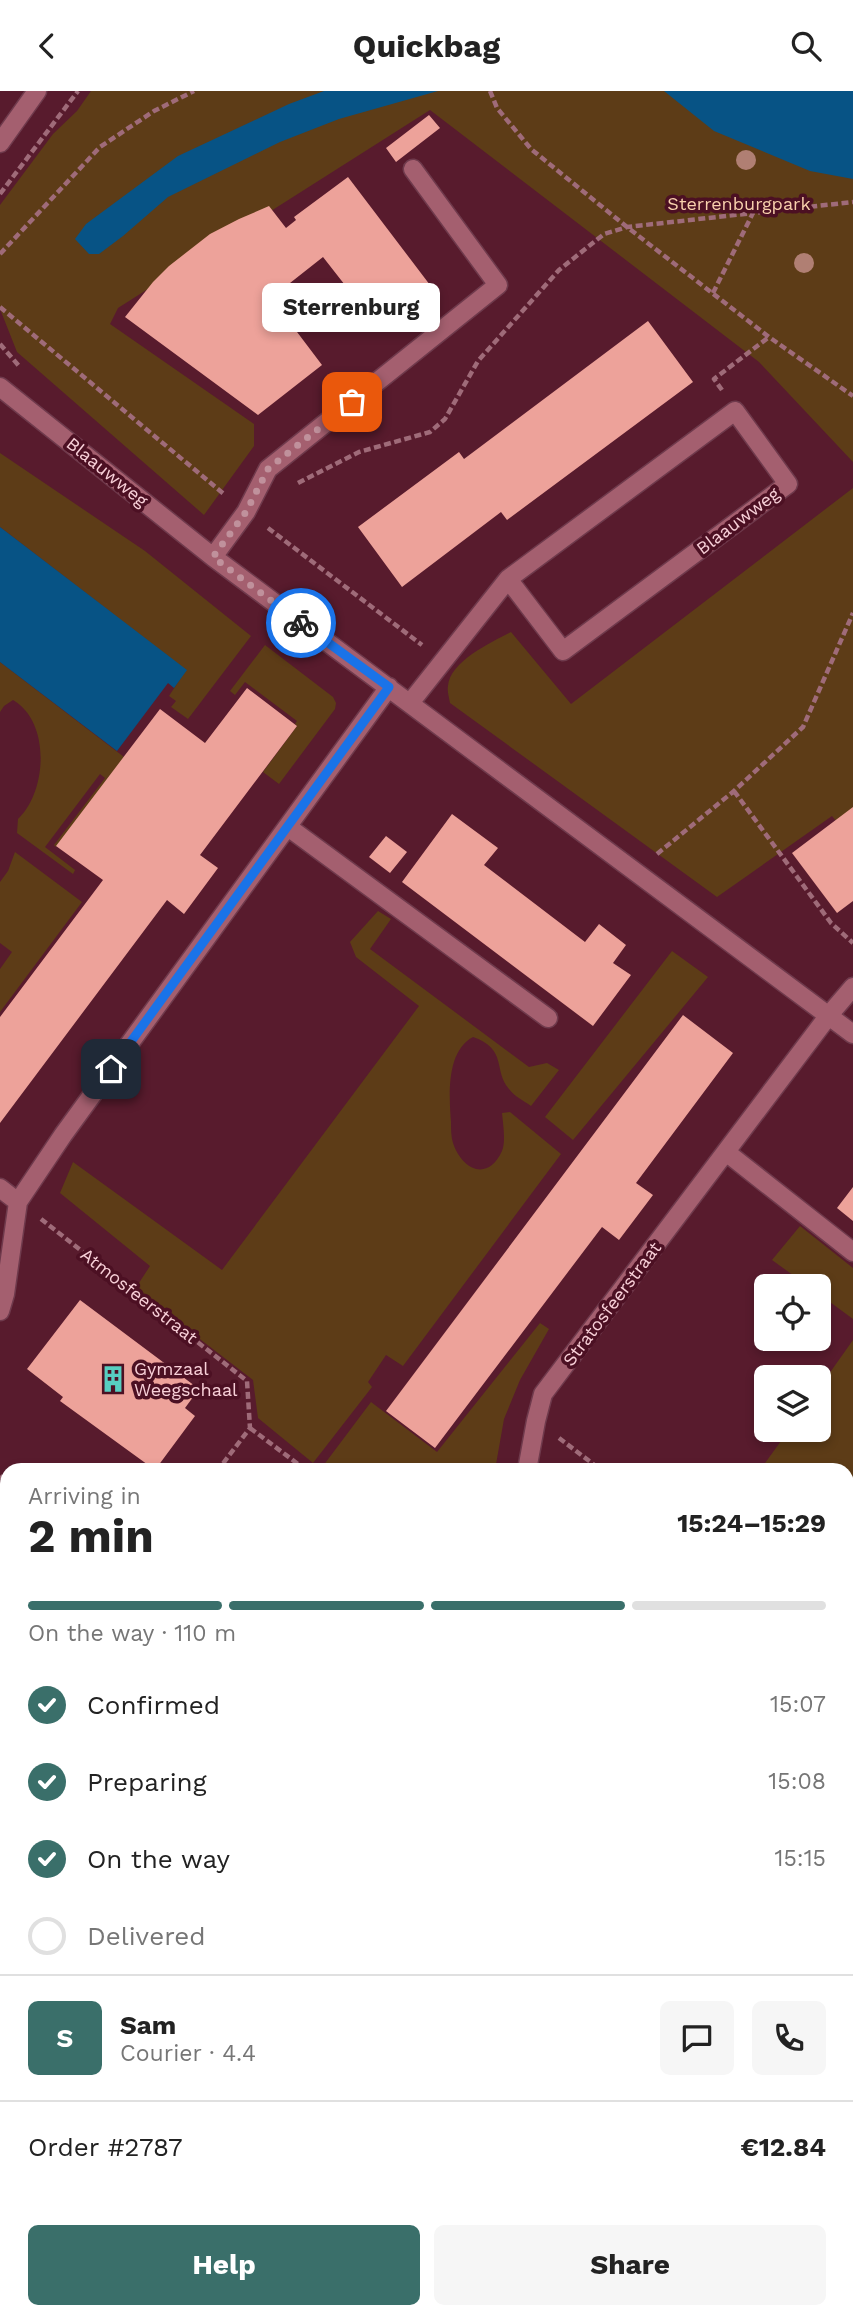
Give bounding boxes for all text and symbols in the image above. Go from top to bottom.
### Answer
icon: back [28,27,66,65]
text: Quickbag [353,27,500,65]
icon: search [787,27,825,65]
park label: Sterrenburgpark [667,193,811,214]
callout: Sterrenburg [263,283,441,332]
text: Sterrenburg [283,294,419,321]
pin [322,372,382,432]
icon: bag [333,383,371,421]
street label: Blaauwweg [62,432,153,511]
street label: Blaauwweg [692,482,784,559]
courier [266,588,336,658]
icon: bike [282,604,320,642]
pin [81,1039,141,1099]
icon: home [92,1050,130,1088]
street label: Stratosfeerstraat [558,1237,665,1370]
street label: Atmosfeerstraat [77,1243,202,1348]
map controls [754,1274,831,1442]
button: locate [754,1274,831,1351]
place label: Gymzaal Weegschaal [134,1358,238,1400]
building icon: Gymzaal Weegschaal [98,1364,128,1394]
button: layers [754,1365,831,1442]
text: Arriving in [28,1483,141,1510]
text: 15:24–15:29 [677,1508,826,1538]
text: 2 min [28,1509,154,1563]
text: On the way · 110 m [28,1620,236,1647]
icon: check [28,1686,66,1724]
text: Confirmed [87,1690,220,1720]
text: 15:07 [770,1691,826,1718]
icon: check [28,1763,66,1801]
text: Preparing [87,1767,207,1797]
text: 15:08 [768,1768,826,1795]
icon: check [28,1840,66,1878]
text: On the way [87,1844,230,1874]
text: 15:15 [774,1845,826,1872]
text: Delivered [87,1921,206,1951]
button: chat [660,2001,734,2075]
button: phone [752,2001,826,2075]
text: Sam [120,2010,176,2040]
text: S [57,2023,73,2053]
text: Courier · 4.4 [120,2040,256,2067]
text: Order #2787 [28,2132,183,2162]
text: €12.84 [740,2132,826,2162]
button: Help [28,2225,420,2305]
button: Share [434,2225,826,2305]

